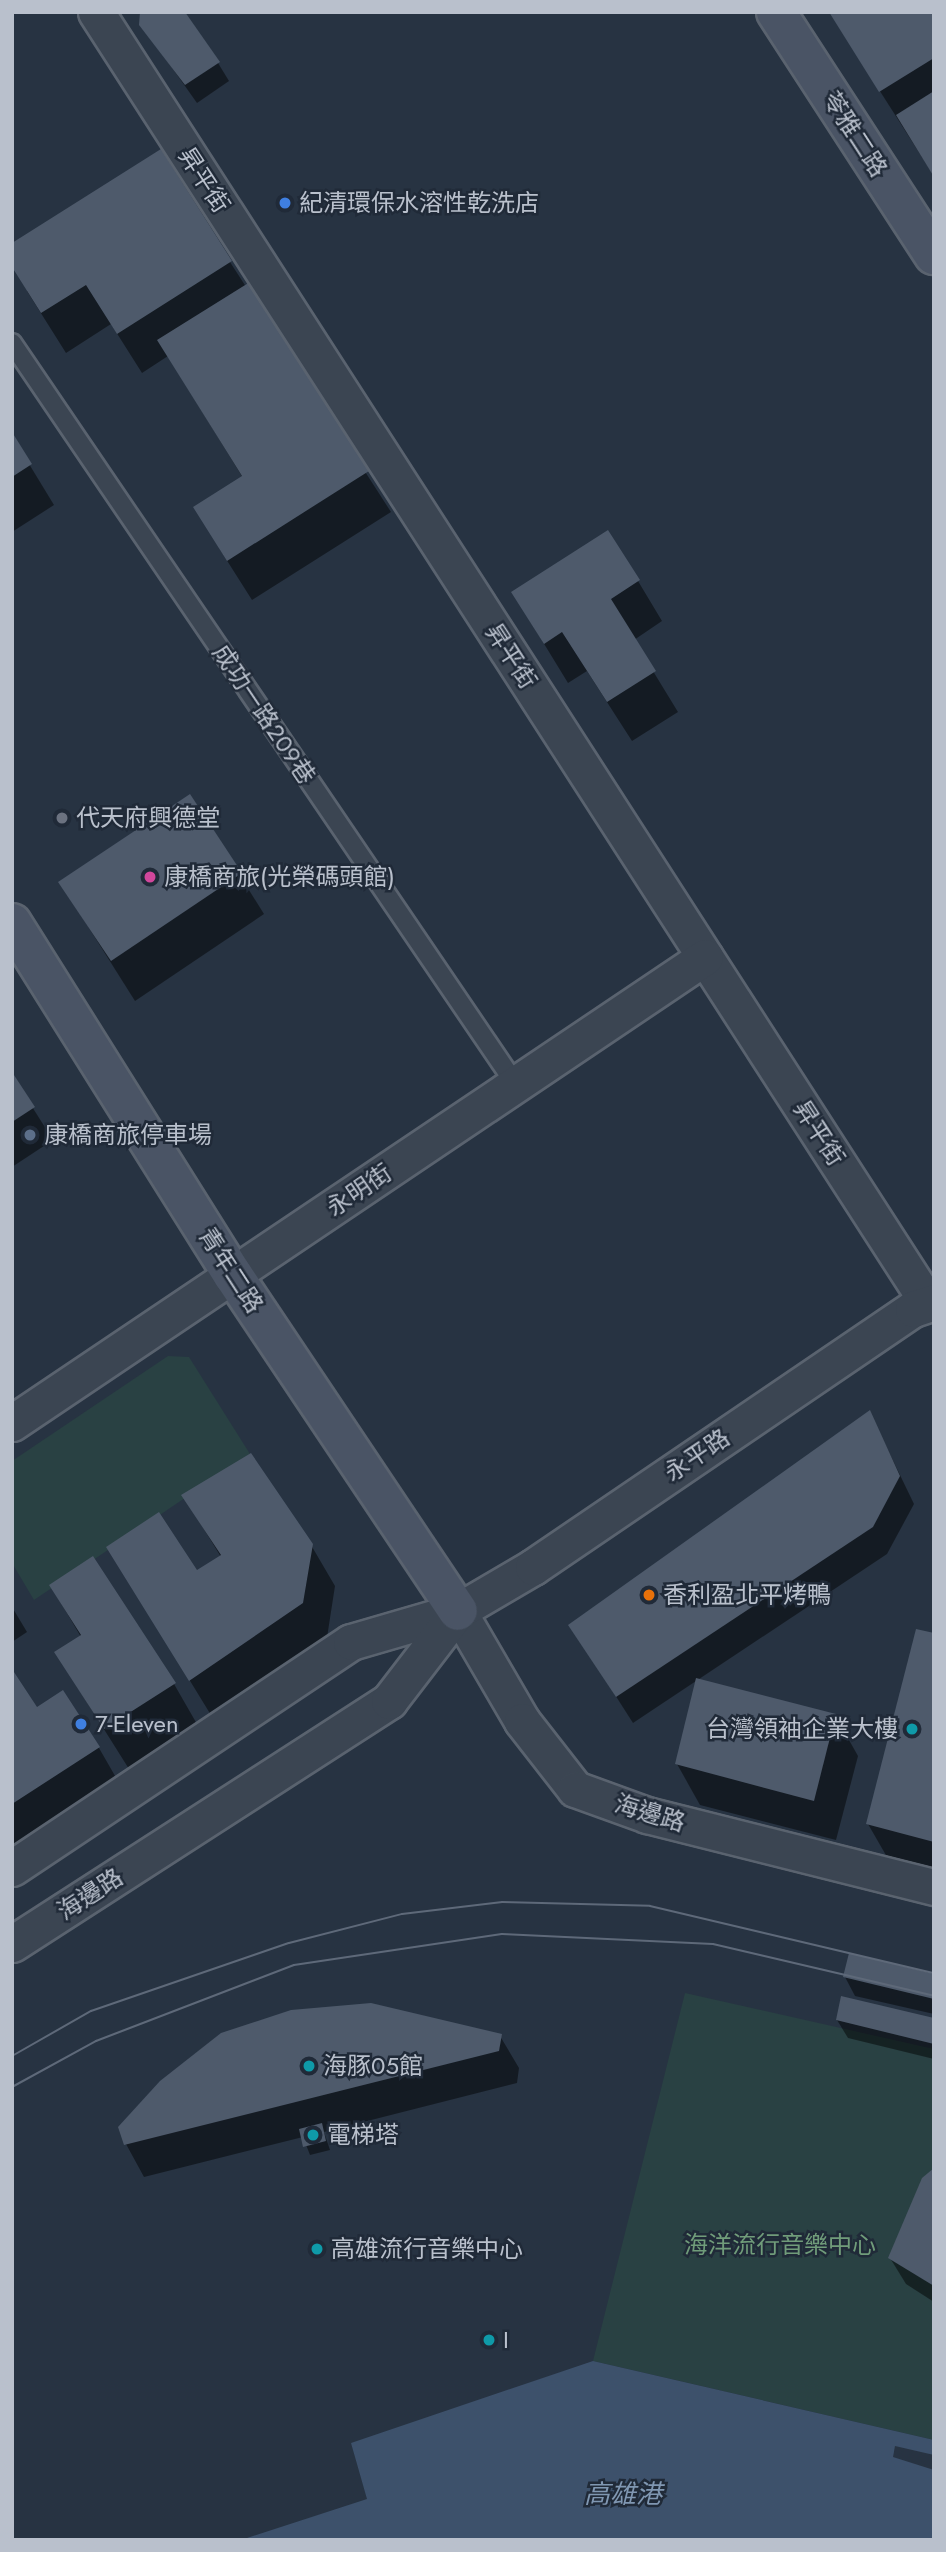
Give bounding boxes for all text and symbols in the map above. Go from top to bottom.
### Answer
street label: 苓雅二路 [817,86,893,182]
street label: 昇平街 [172,142,236,218]
place label: 紀清環保水溶性乾洗店 [299,189,539,217]
marker: 紀清環保水溶性乾洗店 [277,195,293,211]
street label: 昇平街 [479,618,543,694]
street label: 成功一路209巷 [207,639,321,789]
place label: 代天府興德堂 [76,804,220,832]
marker: 代天府興德堂 [54,810,70,826]
place label: 康橋商旅(光榮碼頭館) [164,863,395,891]
marker: 康橋商旅(光榮碼頭館) [142,869,158,885]
street label: 昇平街 [787,1095,851,1171]
place label: 康橋商旅停車場 [44,1121,212,1149]
marker: 康橋商旅停車場 [22,1127,38,1143]
street label: 永明街 [321,1158,397,1222]
street label: 青年二路 [193,1222,269,1318]
street label: 永平路 [659,1423,735,1487]
place label: 香利盈北平烤鴨 [663,1581,831,1609]
marker: 香利盈北平烤鴨 [641,1587,657,1603]
place label: 7-Eleven [95,1710,179,1738]
place label: 台灣領袖企業大樓 [706,1715,898,1743]
marker: 7-Eleven [73,1716,89,1732]
marker: 台灣領袖企業大樓 [904,1721,920,1737]
street label: 海邊路 [611,1789,689,1837]
street label: 海邊路 [52,1862,128,1926]
place label: 海豚05館 [323,2052,423,2080]
marker: 海豚05館 [301,2058,317,2074]
place label: 電梯塔 [327,2121,399,2149]
marker: 電梯塔 [305,2127,321,2143]
park label: 海洋流行音樂中心 [684,2231,876,2259]
place label: 高雄流行音樂中心 [331,2235,523,2263]
marker: 高雄流行音樂中心 [309,2241,325,2257]
place label: I [503,2326,509,2354]
marker: I [481,2332,497,2348]
water label: 高雄港 [584,2479,662,2511]

